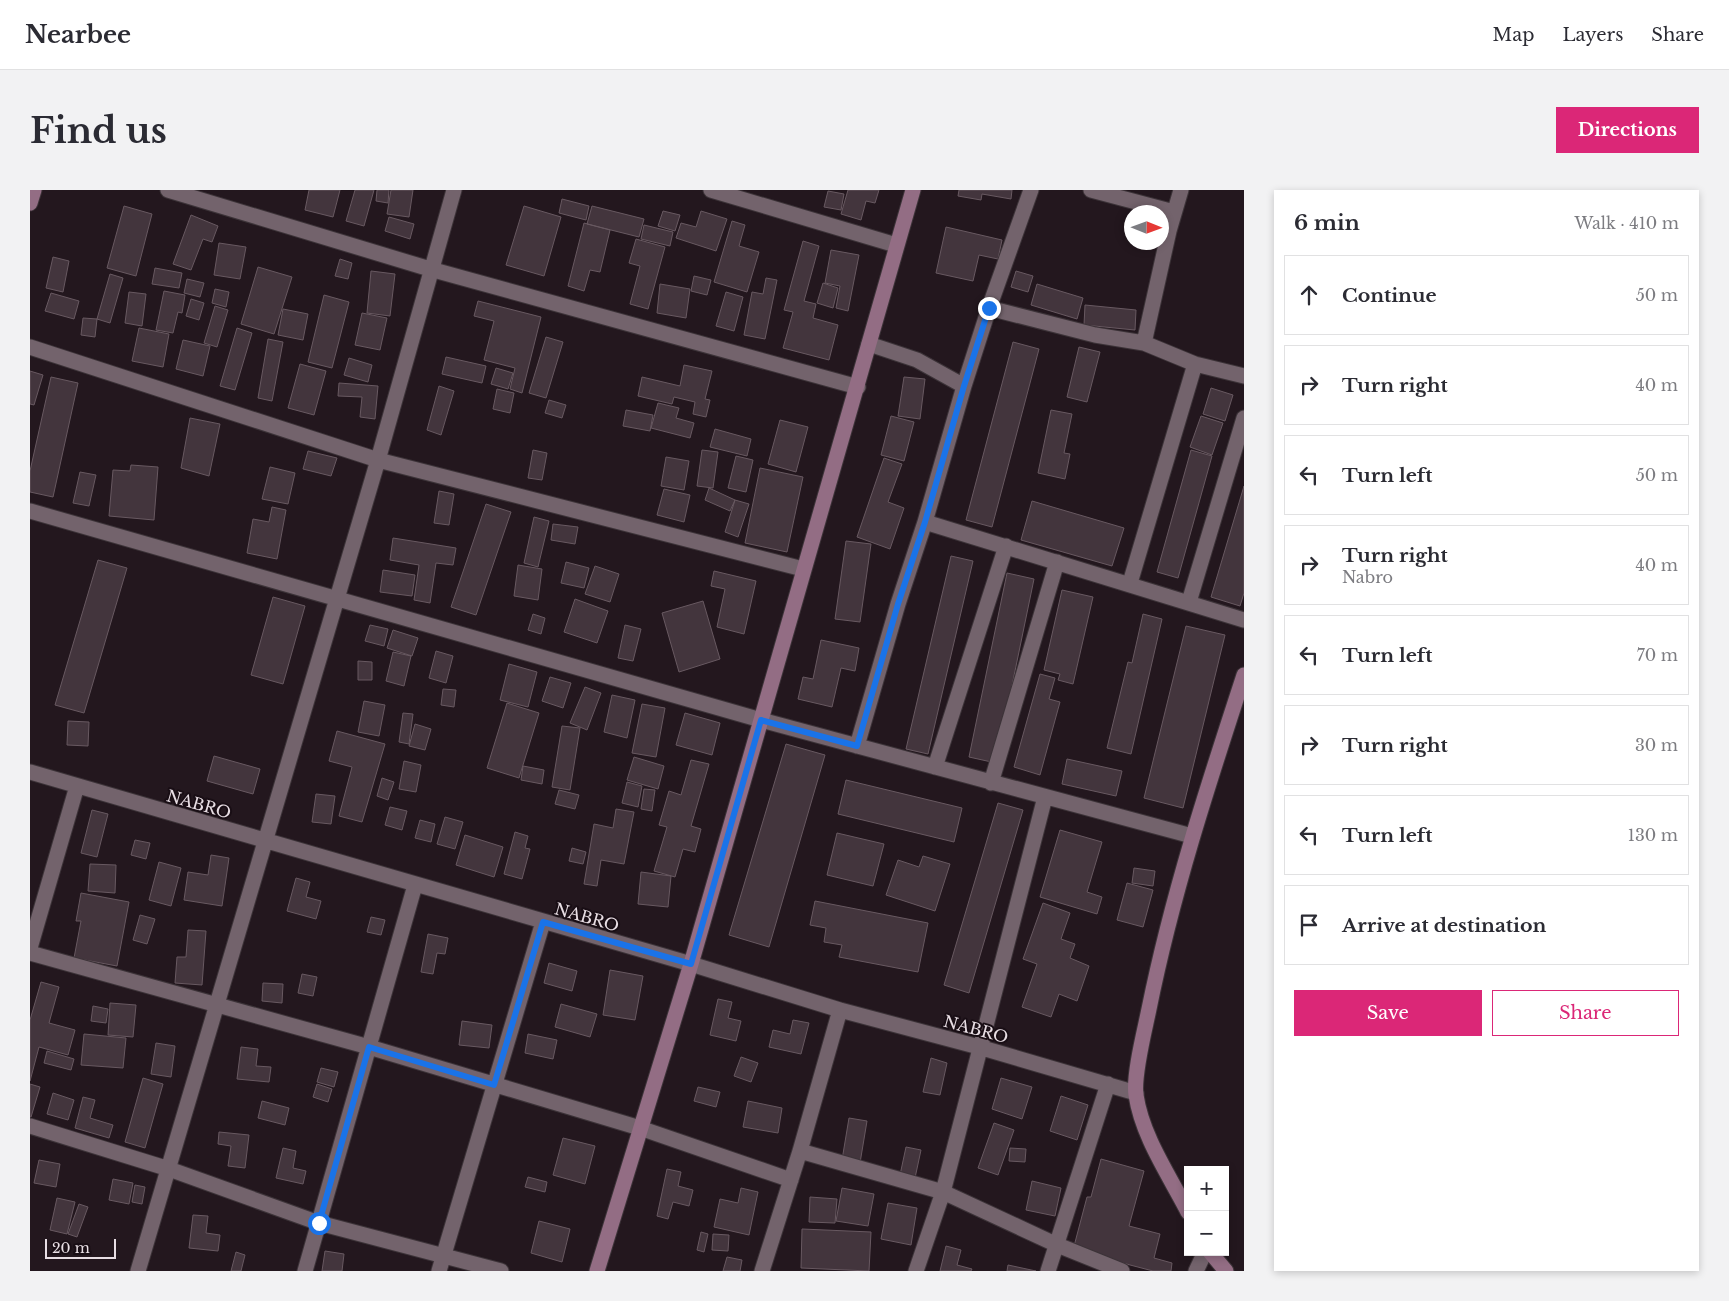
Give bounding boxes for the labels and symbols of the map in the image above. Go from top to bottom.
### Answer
north arrow [1124,205,1169,250]
route end [978,297,1001,320]
street label: NABRO [164,785,234,823]
street label: NABRO [552,898,622,936]
street label: NABRO [941,1011,1011,1047]
route start [308,1212,331,1235]
scale bar [45,1236,116,1259]

